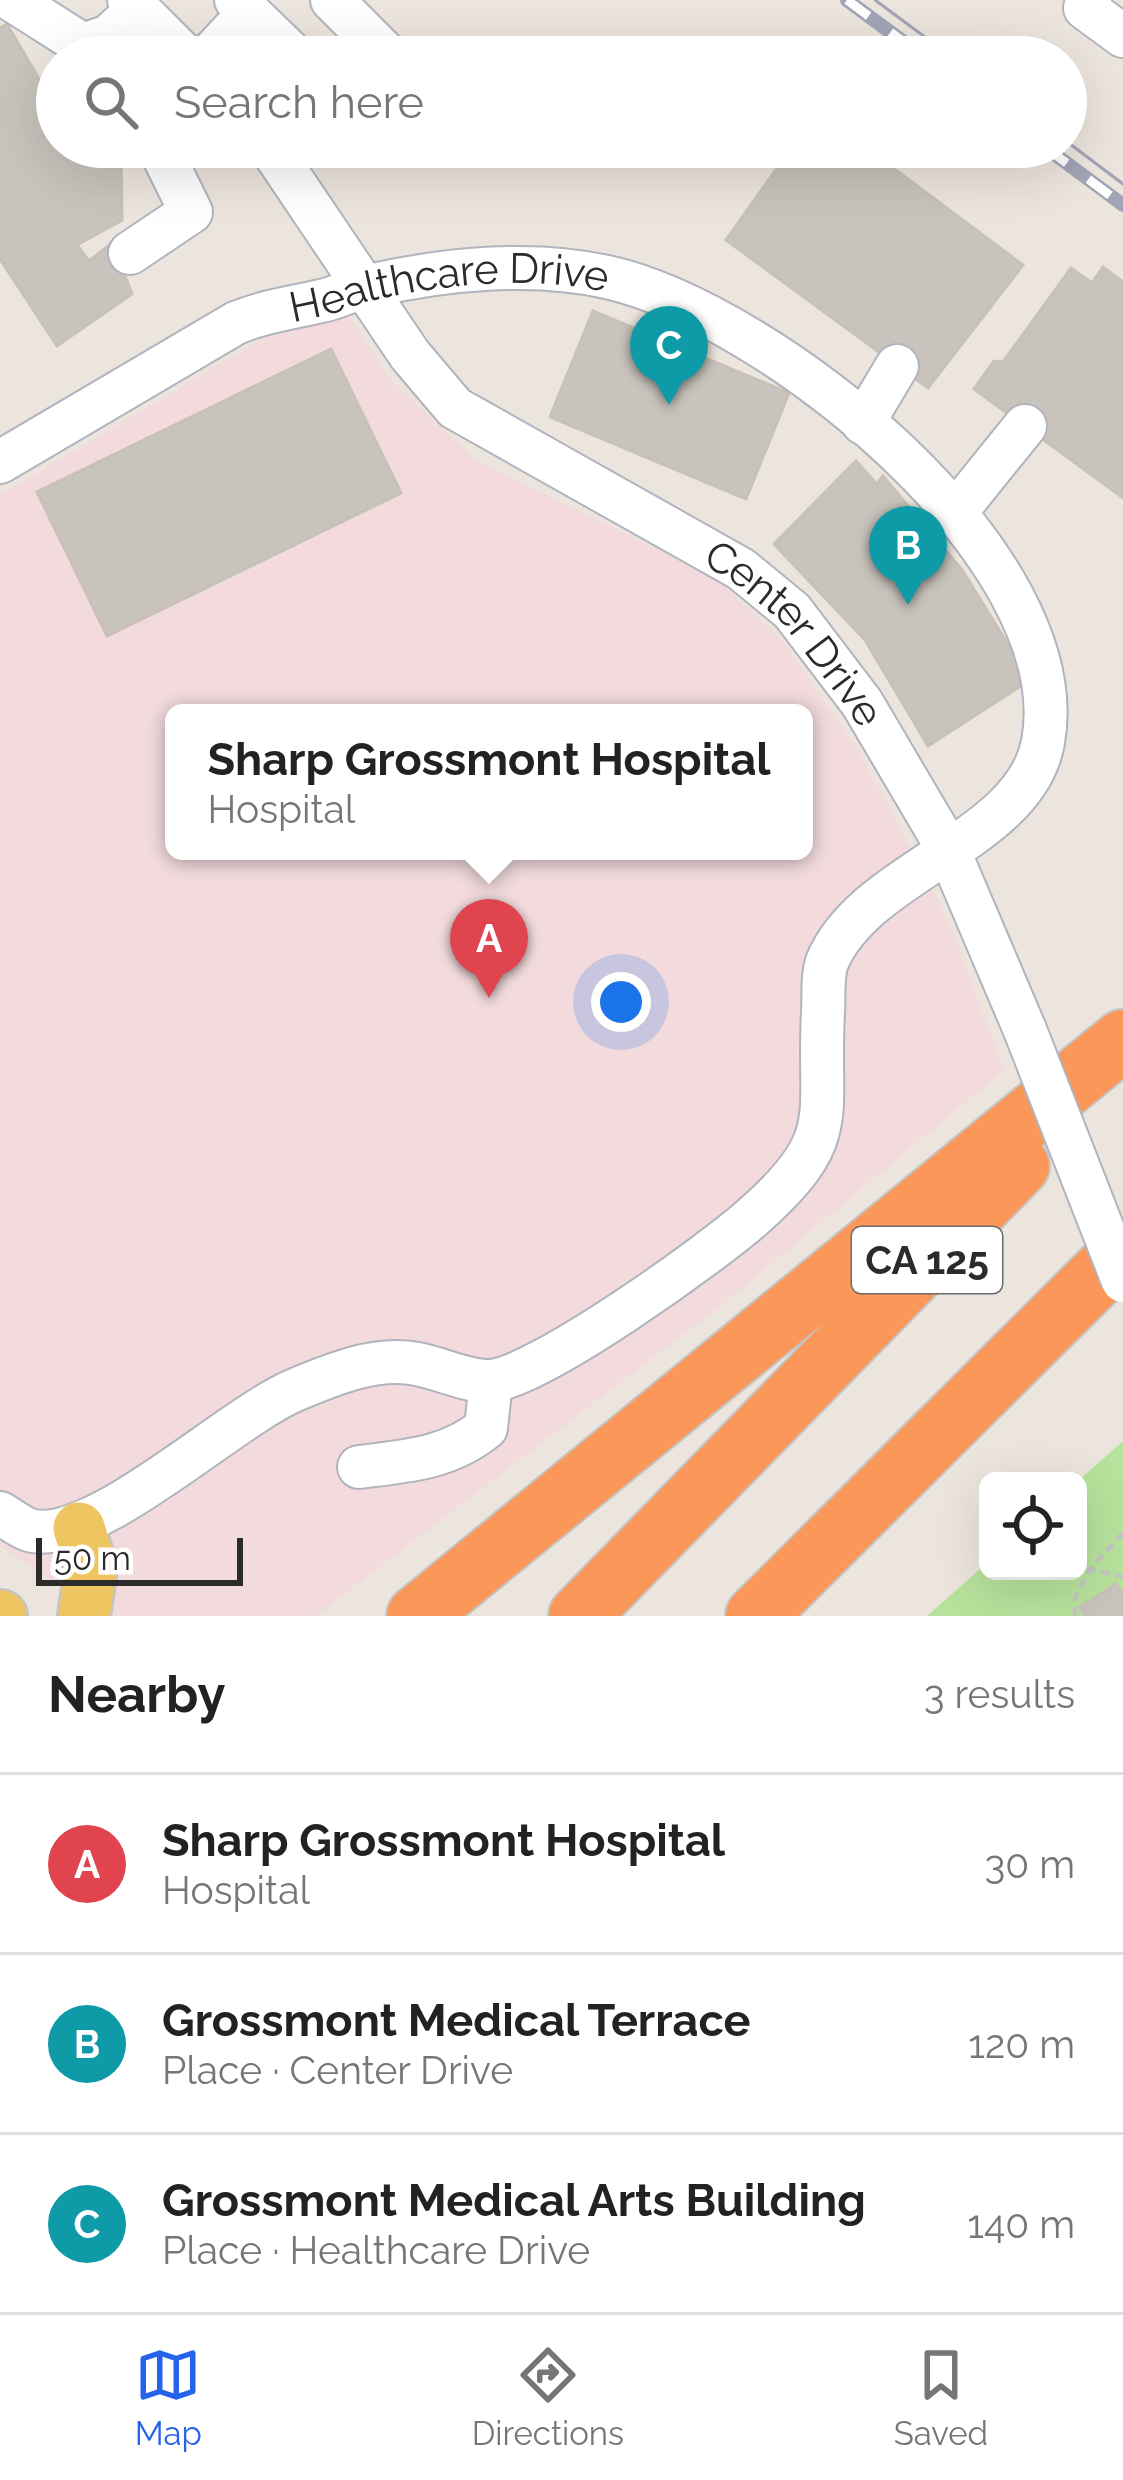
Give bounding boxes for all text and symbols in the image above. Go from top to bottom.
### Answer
search box [36,36,1087,168]
icon: search [78,69,144,135]
text: Search here [174,76,424,129]
street label: Healthcare Drive [285,244,613,332]
pin: C [630,306,708,405]
pin: B [869,506,947,605]
street label: Center Drive [697,530,894,735]
popup [165,704,813,860]
text: Sharp Grossmont Hospital [207,733,771,786]
text: Hospital [207,786,355,832]
pin: A [450,899,528,998]
your location [591,972,651,1032]
road number: CA 125 [852,1227,1002,1293]
map controls [979,1472,1087,1580]
button: locate [979,1472,1087,1580]
scale bar [36,1532,243,1585]
text: 50 m [54,1539,131,1578]
text: Nearby [48,1664,225,1724]
text: 3 results [924,1671,1075,1717]
text: Sharp Grossmont Hospital [162,1814,725,1867]
text: A [74,1841,100,1887]
text: 30 m [985,1841,1075,1887]
text: Hospital [162,1867,310,1913]
text: Grossmont Medical Terrace [162,1994,751,2047]
text: B [74,2021,100,2067]
text: 120 m [968,2021,1075,2067]
text: Place · Center Drive [162,2047,513,2093]
text: Grossmont Medical Arts Building [162,2174,866,2227]
text: C [74,2201,100,2247]
text: 140 m [967,2201,1075,2247]
text: Place · Healthcare Drive [162,2227,590,2273]
tab: Map [135,2342,202,2453]
tab: Directions [472,2342,624,2453]
tab: Saved [894,2342,988,2453]

